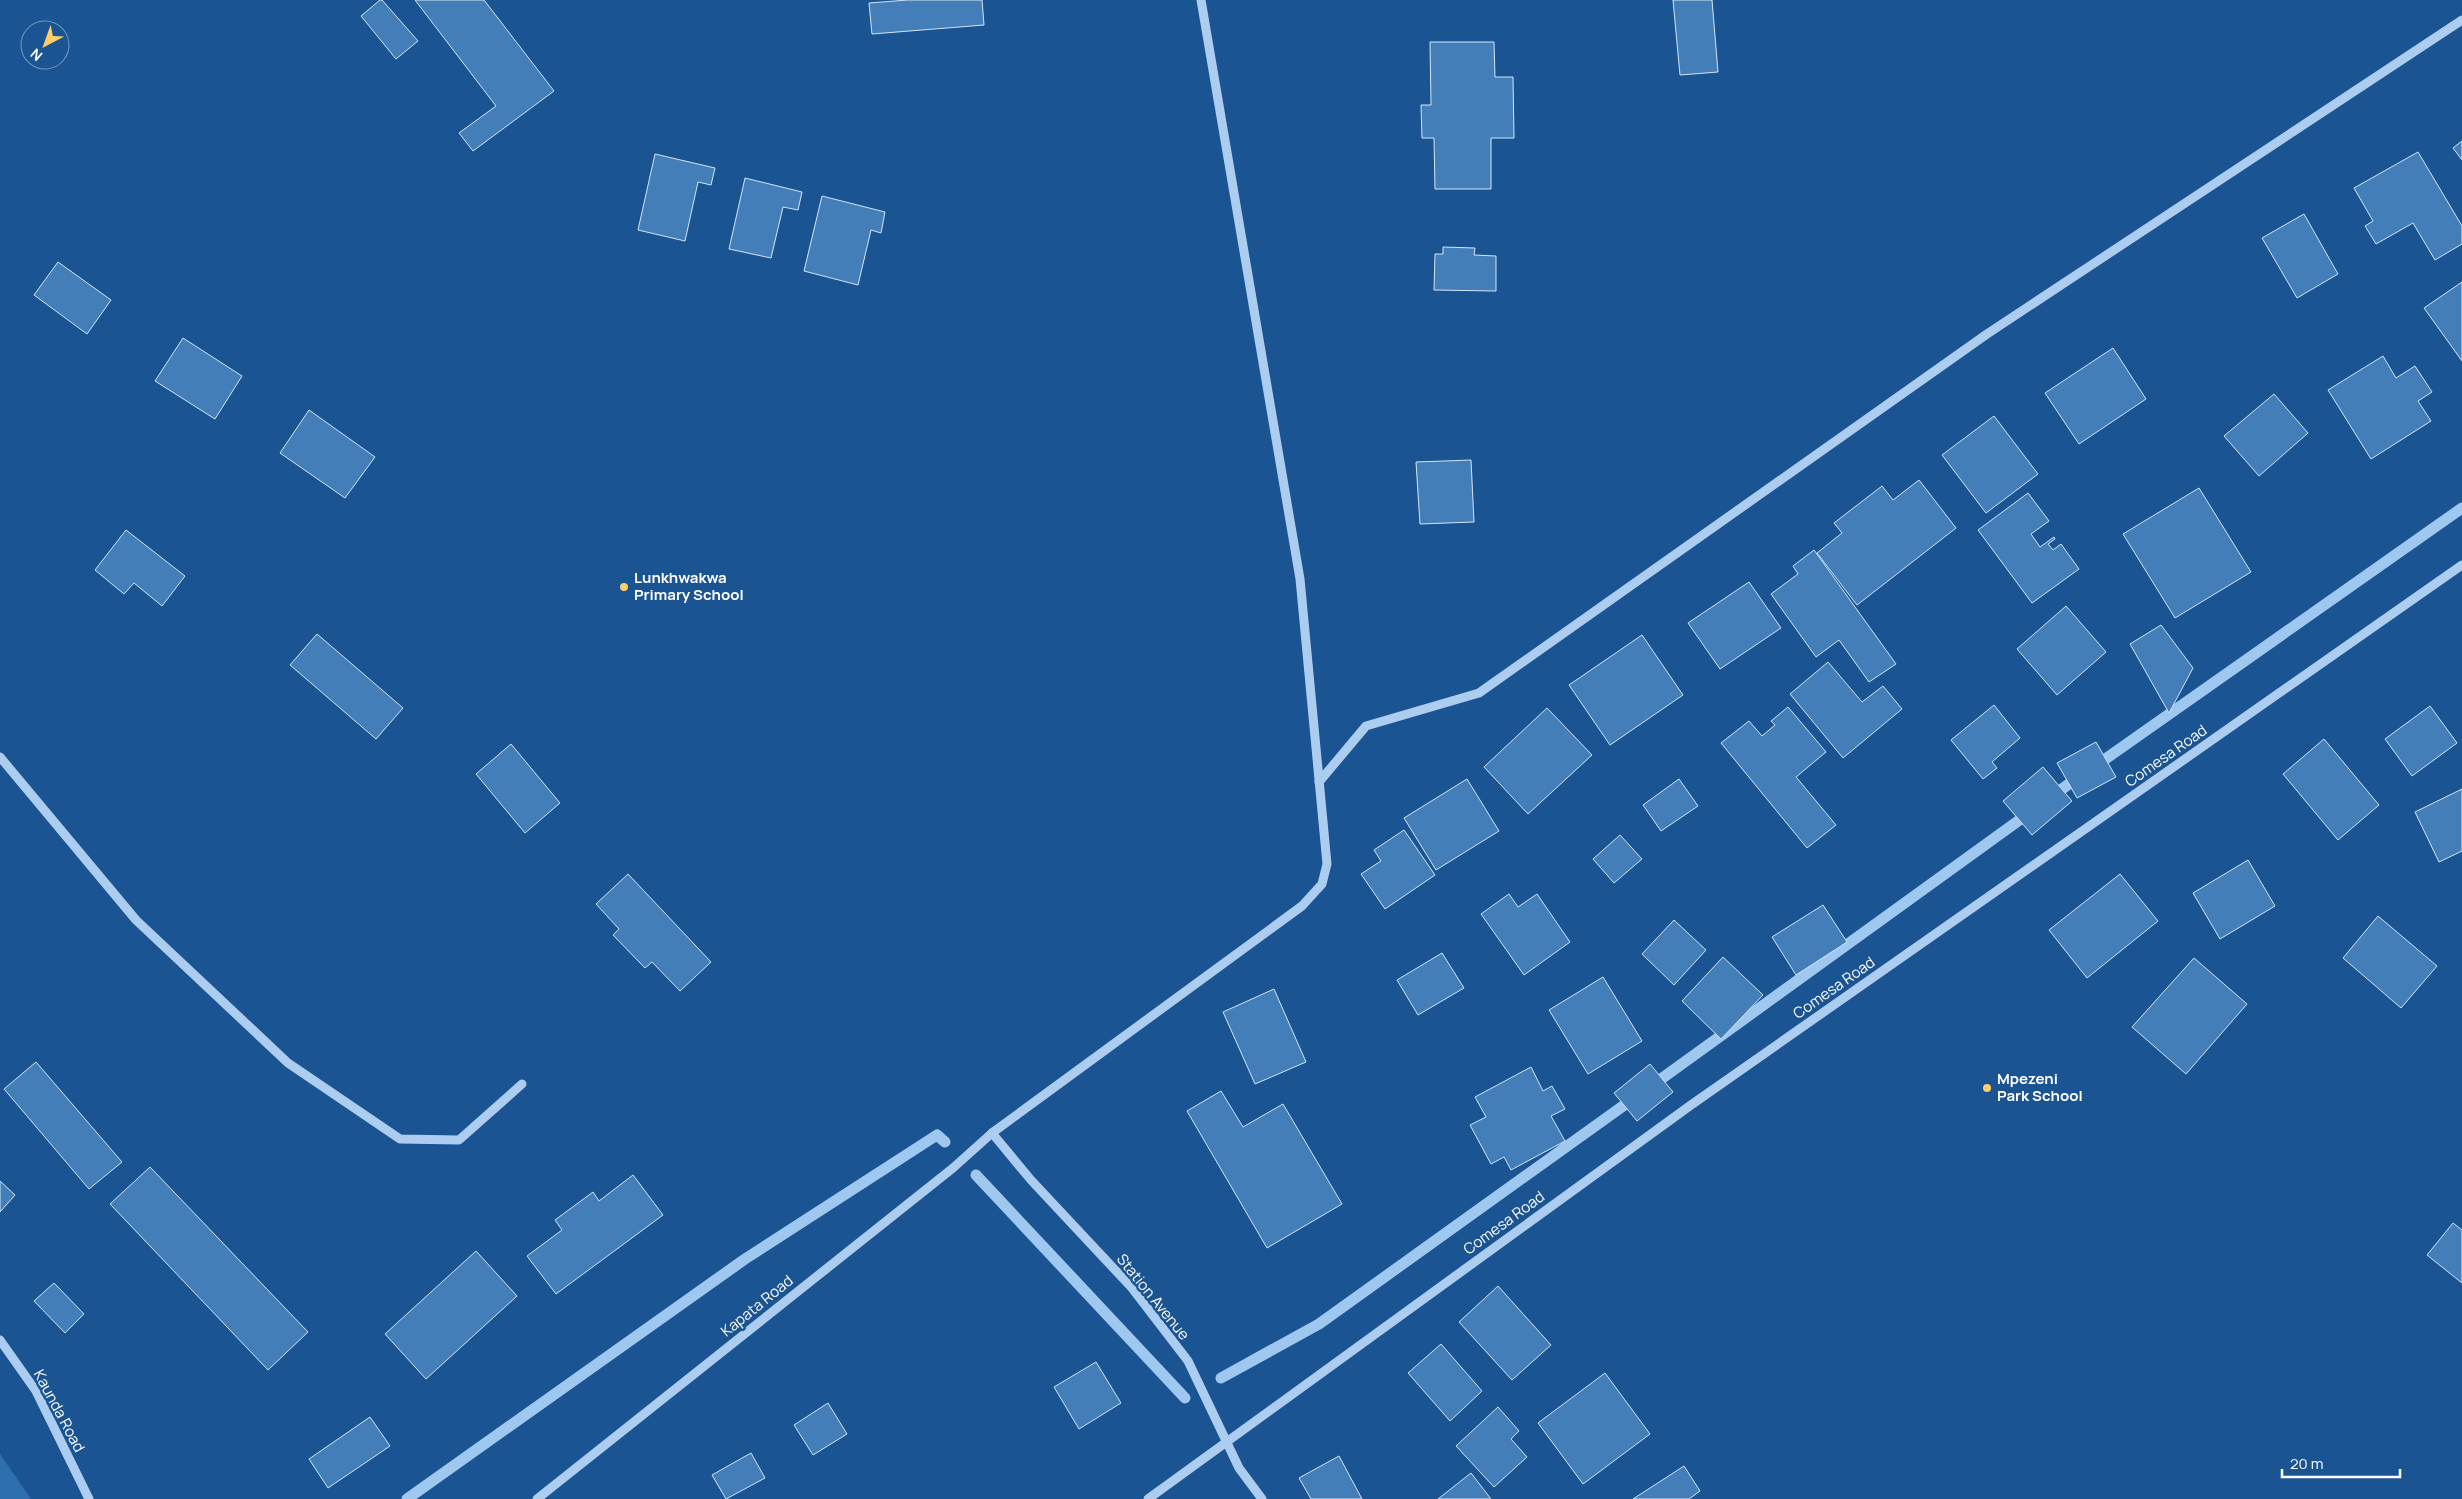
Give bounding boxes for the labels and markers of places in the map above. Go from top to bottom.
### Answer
place label: Lunkhwakwa Primary School [634,567,744,605]
marker: Lunkhwakwa Primary School [618,581,630,593]
place label: Mpezeni Park School [1997,1068,2083,1106]
marker: Mpezeni Park School [1981,1082,1993,1094]

